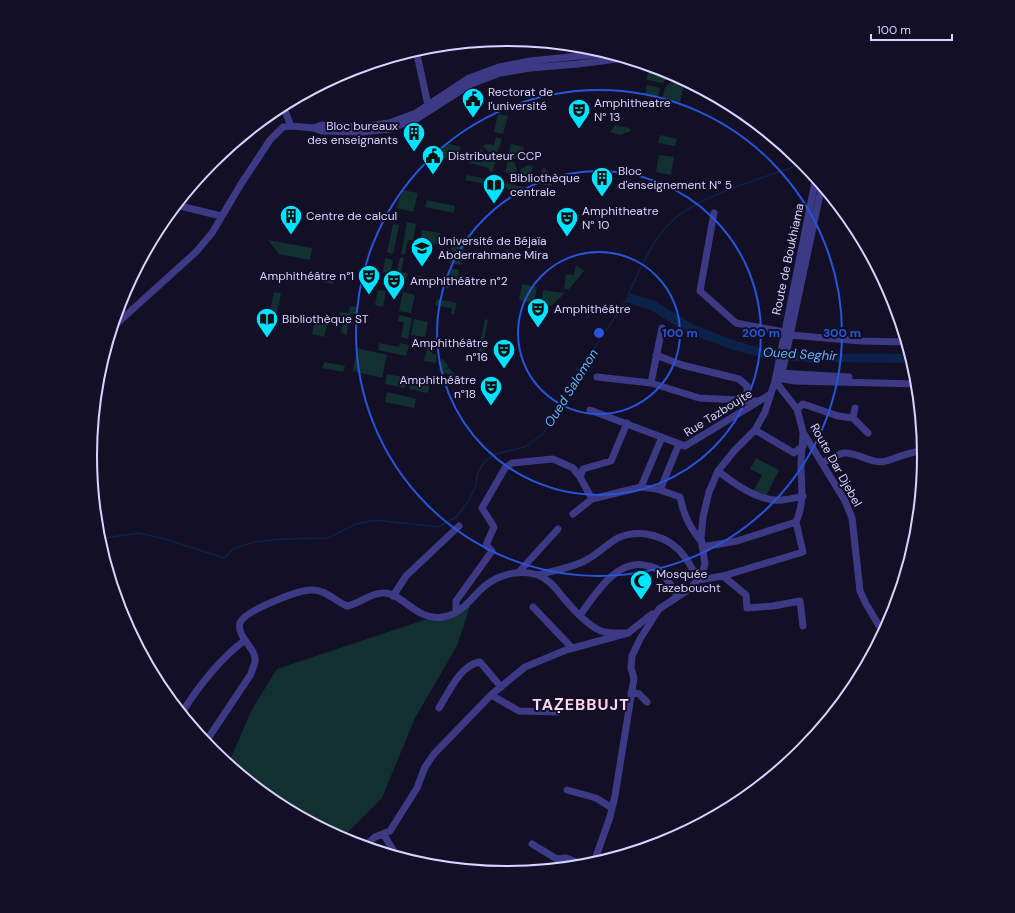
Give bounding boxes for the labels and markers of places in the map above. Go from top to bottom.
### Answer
place label: Rectorat de l'université [488,84,553,114]
public building icon: Rectorat de l'université [460,86,486,119]
place label: Amphitheatre N° 13 [594,95,671,125]
theatre icon: Amphitheatre N° 13 [566,97,592,130]
place label: Bloc bureaux des enseignants [307,118,398,148]
building icon: Bloc bureaux des enseignants [401,120,427,153]
public building icon: Distributeur CCP [420,143,446,176]
place label: Distributeur CCP [448,148,541,164]
place label: Bloc d'enseignement N° 5 [618,163,732,193]
building icon: Bloc d'enseignement N° 5 [589,165,615,198]
place label: Bibliothèque centrale [510,170,580,200]
library icon: Bibliothèque centrale [481,172,507,205]
building icon: Centre de calcul [278,203,304,236]
place label: Amphitheatre N° 10 [582,203,659,233]
theatre icon: Amphitheatre N° 10 [554,205,580,238]
place label: Centre de calcul [306,208,397,224]
place label: Université de Béjaïa Abderrahmane Mira [438,233,548,263]
school or university icon: Université de Béjaïa Abderrahmane Mira [409,235,435,268]
theatre icon: Amphithéâtre n°1 [356,263,382,296]
place label: Amphithéâtre n°1 [260,268,354,284]
theatre icon: Amphithéâtre n°2 [381,268,407,301]
place label: Amphithéâtre n°2 [410,273,508,289]
theatre icon: Amphithéâtre [525,296,551,329]
place label: Amphithéâtre [554,301,631,317]
library icon: Bibliothèque ST [254,306,280,339]
place label: Bibliothèque ST [282,311,369,327]
centre of rings [592,326,606,340]
place label: Amphithéâtre n°16 [412,335,488,365]
theatre icon: Amphithéâtre n°16 [491,337,517,370]
place label: Amphithéâtre n°18 [400,372,476,402]
theatre icon: Amphithéâtre n°18 [478,374,504,407]
place label: Mosquée Tazeboucht [656,566,721,596]
mosque icon: Mosquée Tazeboucht [628,568,654,601]

